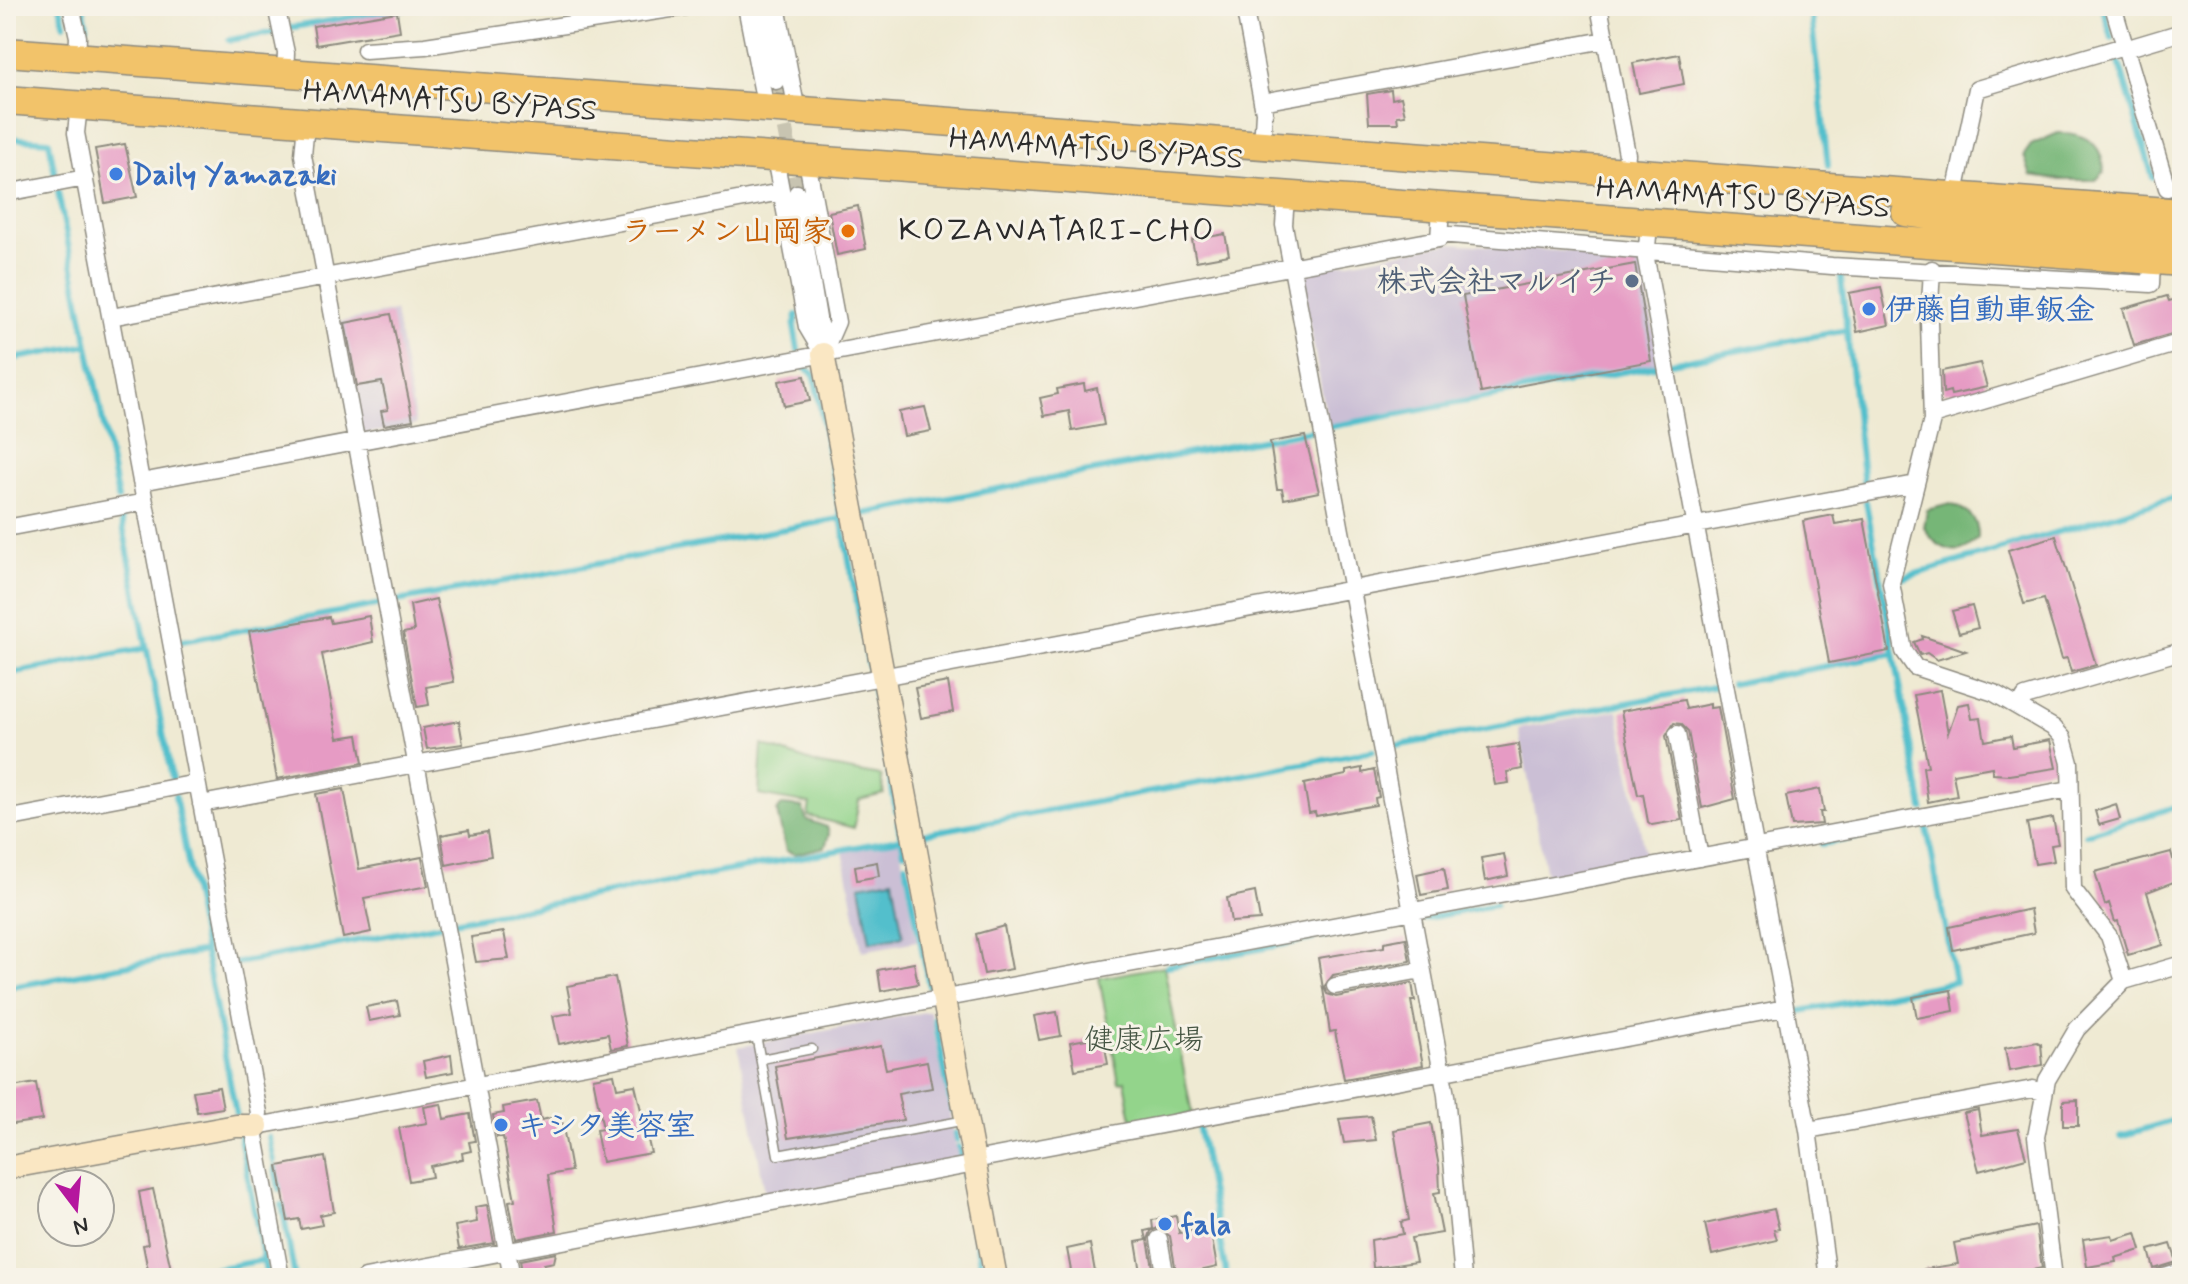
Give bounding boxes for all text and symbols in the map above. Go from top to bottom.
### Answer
street label: HAMAMATSU BYPASS [302,72,598,131]
street label: HAMAMATSU BYPASS [948,120,1244,179]
place label: Daily Yamazaki [132,156,337,195]
marker: Daily Yamazaki [107,165,125,183]
street label: HAMAMATSU BYPASS [1595,169,1891,228]
district label: KOZAWATARI-CHO [898,210,1216,252]
place label: ラーメン山岡家 [622,213,832,252]
marker: ラーメン山岡家 [839,222,857,240]
place label: 株式会社マルイチ [1377,263,1616,302]
marker: 株式会社マルイチ [1623,272,1641,290]
place label: 伊藤自動車鈑金 [1885,291,2095,330]
marker: 伊藤自動車鈑金 [1860,300,1878,318]
park label: 健康広場 [1084,1021,1204,1060]
place label: キシタ美容室 [517,1107,696,1146]
marker: キシタ美容室 [492,1116,510,1134]
north arrow [36,1168,116,1248]
place label: fala [1180,1206,1231,1245]
text: N [70,1210,92,1241]
marker: fala [1156,1215,1174,1233]

